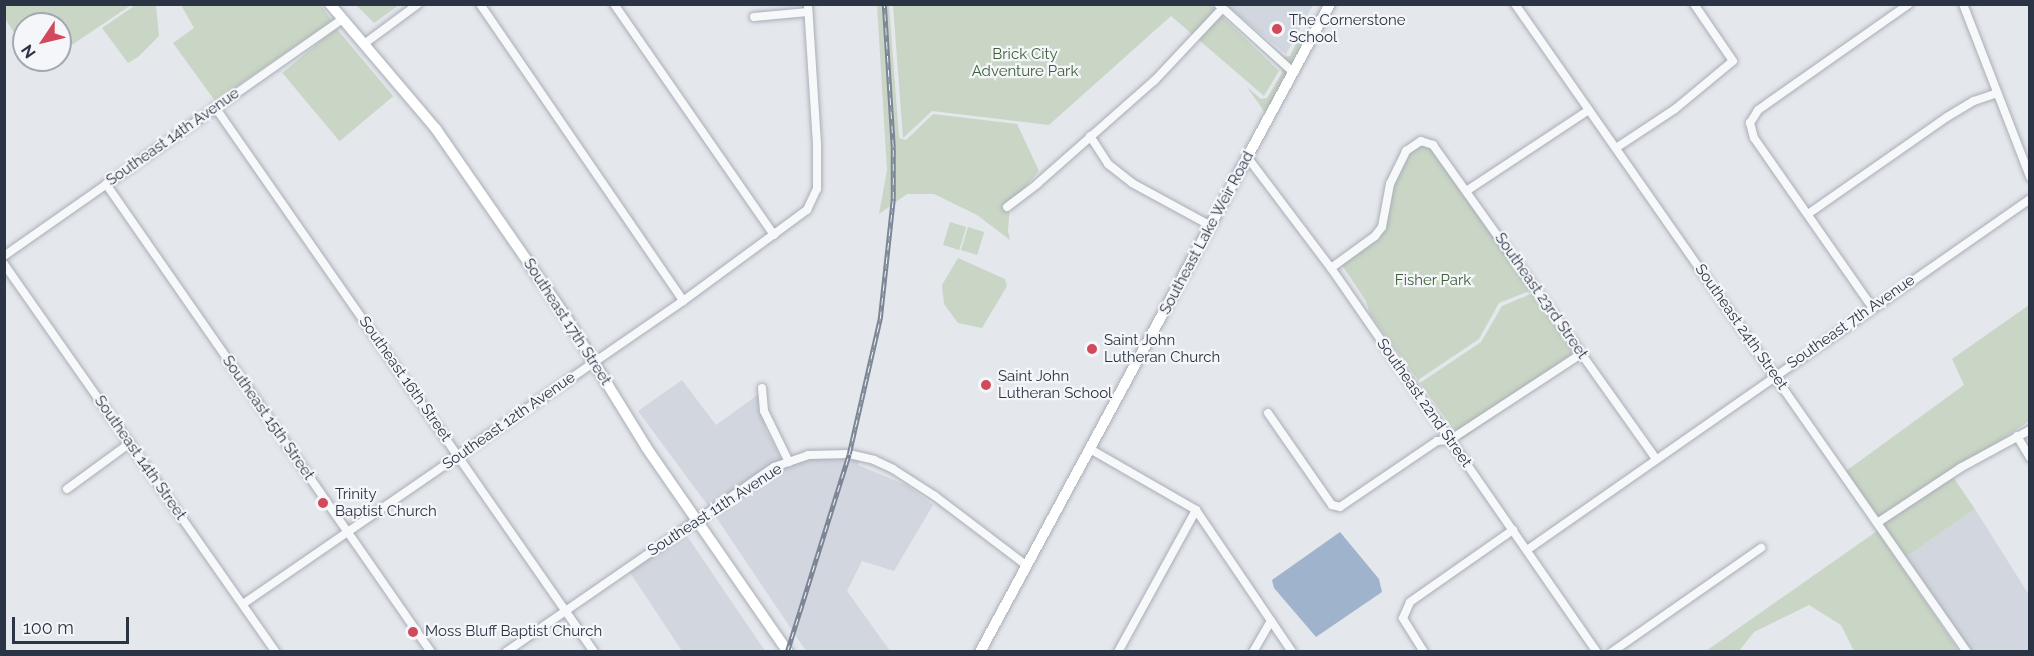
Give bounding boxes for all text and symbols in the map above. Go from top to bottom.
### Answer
place label: The Cornerstone School [1289,11,1405,46]
north arrow [12,12,72,72]
marker: The Cornerstone School [1270,22,1284,36]
text: N [17,41,40,62]
park label: Brick City Adventure Park [972,45,1078,80]
street label: Southeast 14th Avenue [103,84,243,190]
street label: Southeast Lake Weir Road [1156,148,1258,318]
street label: Southeast 23rd Street [1491,230,1591,362]
street label: Southeast 17th Street [519,255,615,389]
street label: Southeast 24th Street [1691,261,1791,393]
street label: Southeast 7th Avenue [1784,271,1918,373]
park label: Fisher Park [1395,272,1471,290]
street label: Southeast 16th Street [355,313,455,445]
place label: Saint John Lutheran Church [1104,331,1220,366]
street label: Southeast 22nd Street [1373,335,1475,471]
marker: Saint John Lutheran Church [1085,342,1099,356]
street label: Southeast 15th Street [218,352,318,484]
place label: Saint John Lutheran School [998,367,1112,402]
street label: Southeast 12th Avenue [439,368,579,474]
marker: Saint John Lutheran School [979,378,993,392]
street label: Southeast 14th Street [90,392,190,524]
street label: Southeast 11th Avenue [644,460,786,560]
place label: Trinity Baptist Church [335,485,437,520]
marker: Trinity Baptist Church [316,496,330,510]
scale bar [15,605,132,643]
text: 100 m [23,617,74,638]
place label: Moss Bluff Baptist Church [425,623,602,641]
marker: Moss Bluff Baptist Church [406,625,420,639]

